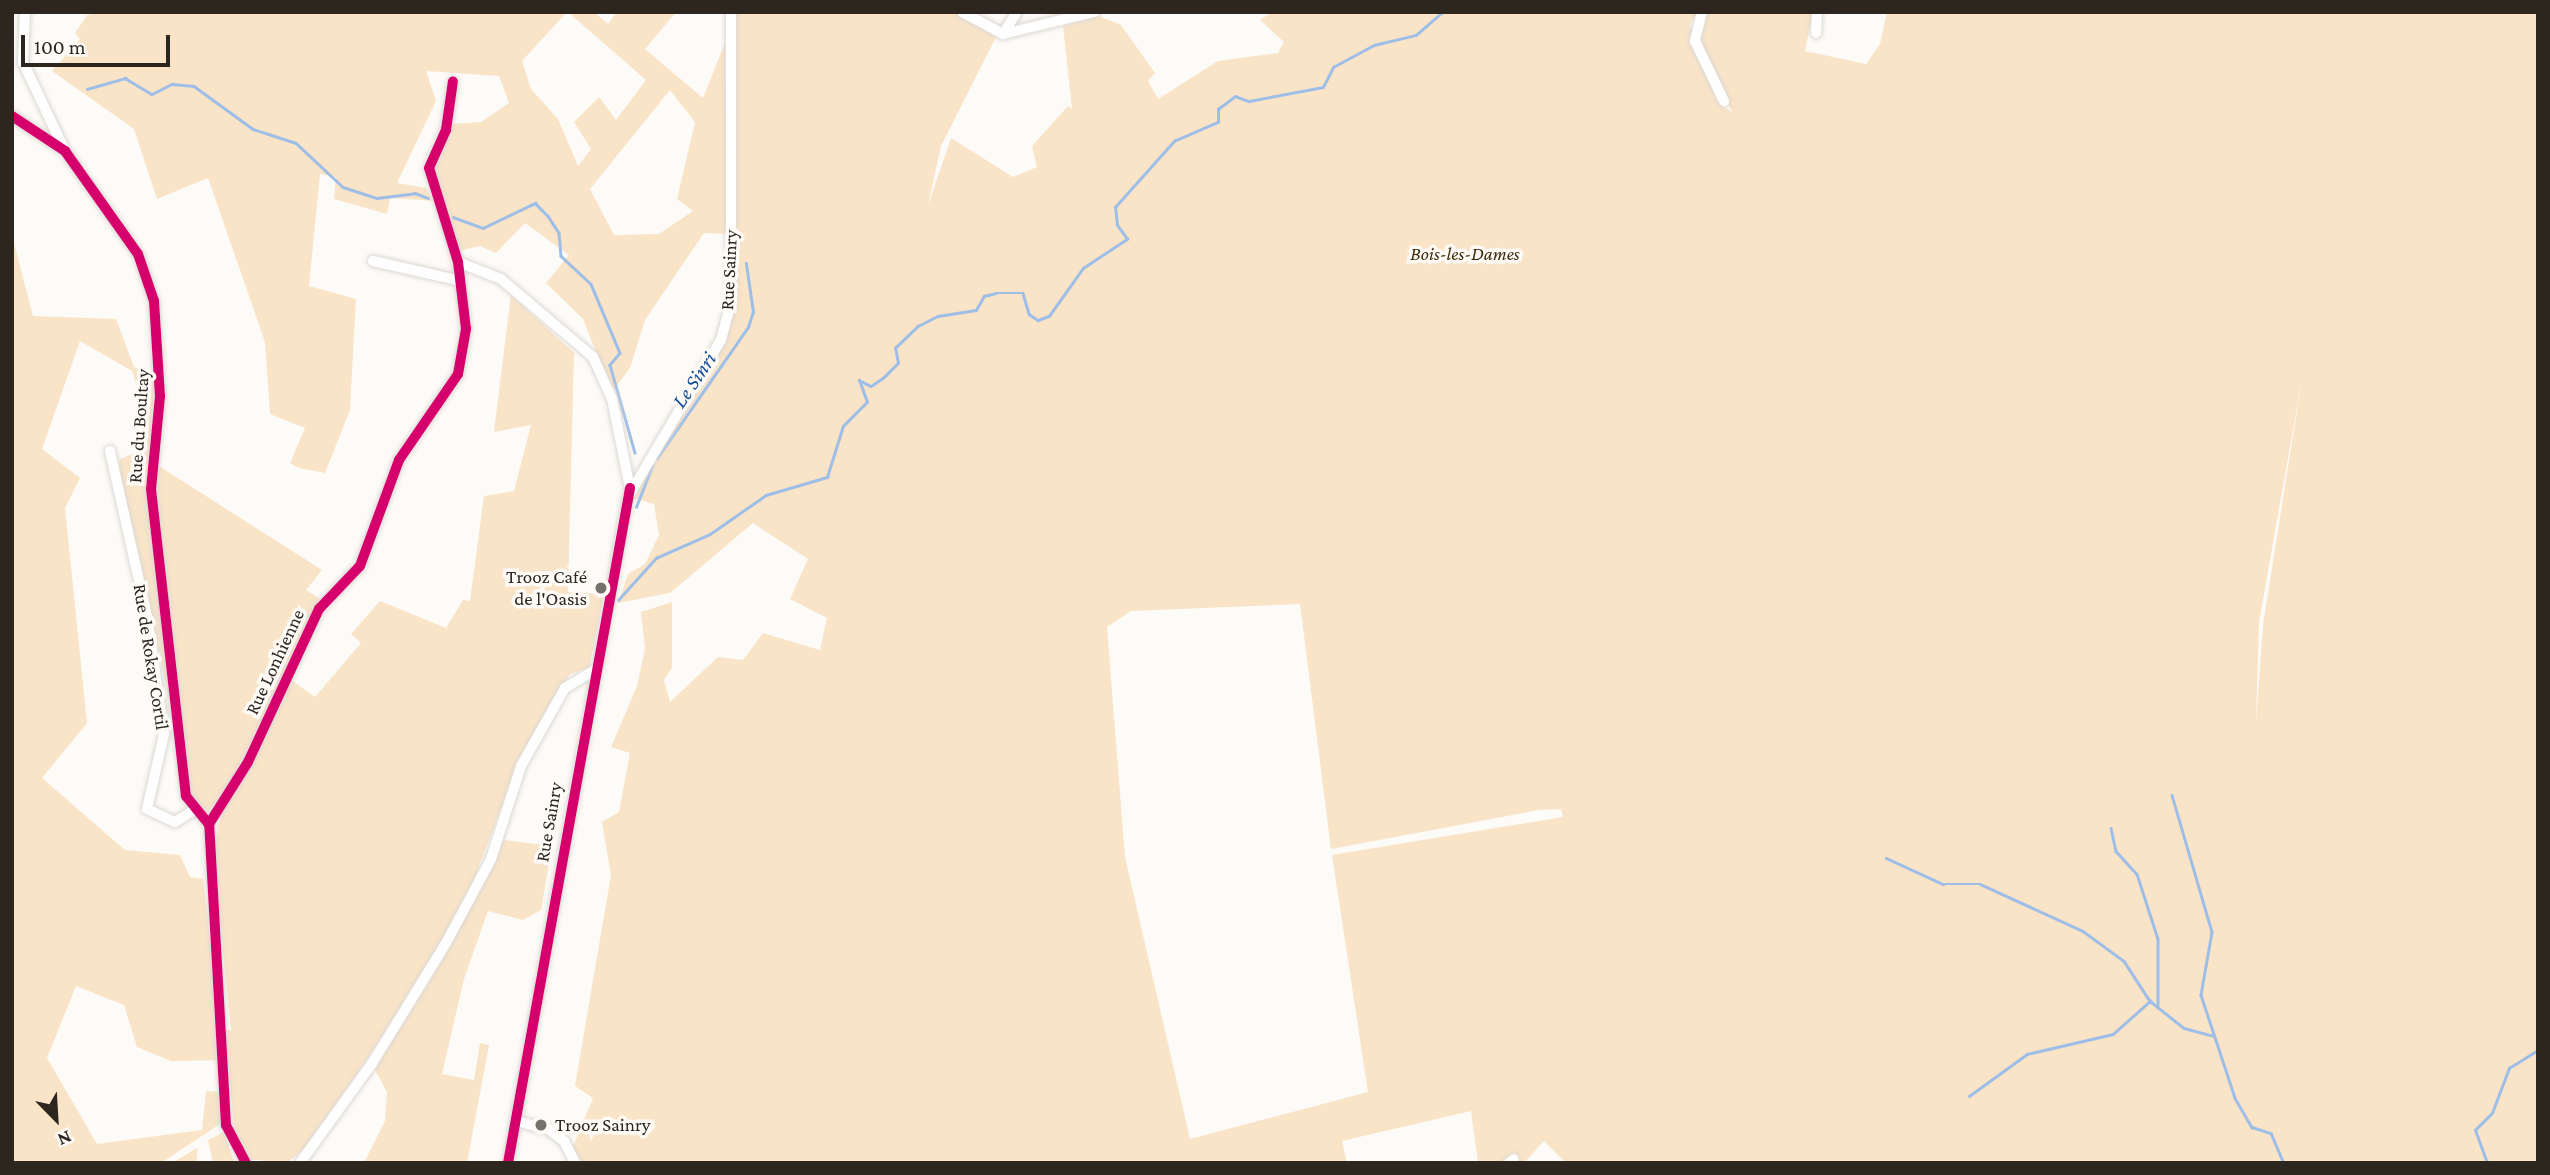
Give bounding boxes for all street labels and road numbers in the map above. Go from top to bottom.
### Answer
street label: Rue Sainry [716,229,742,311]
street label: Rue du Boultay [124,368,154,484]
street label: Rue de Rokay Cortil [128,582,174,732]
street label: Rue Lonhienne [241,606,309,718]
street label: Rue Sainry [531,780,567,864]

